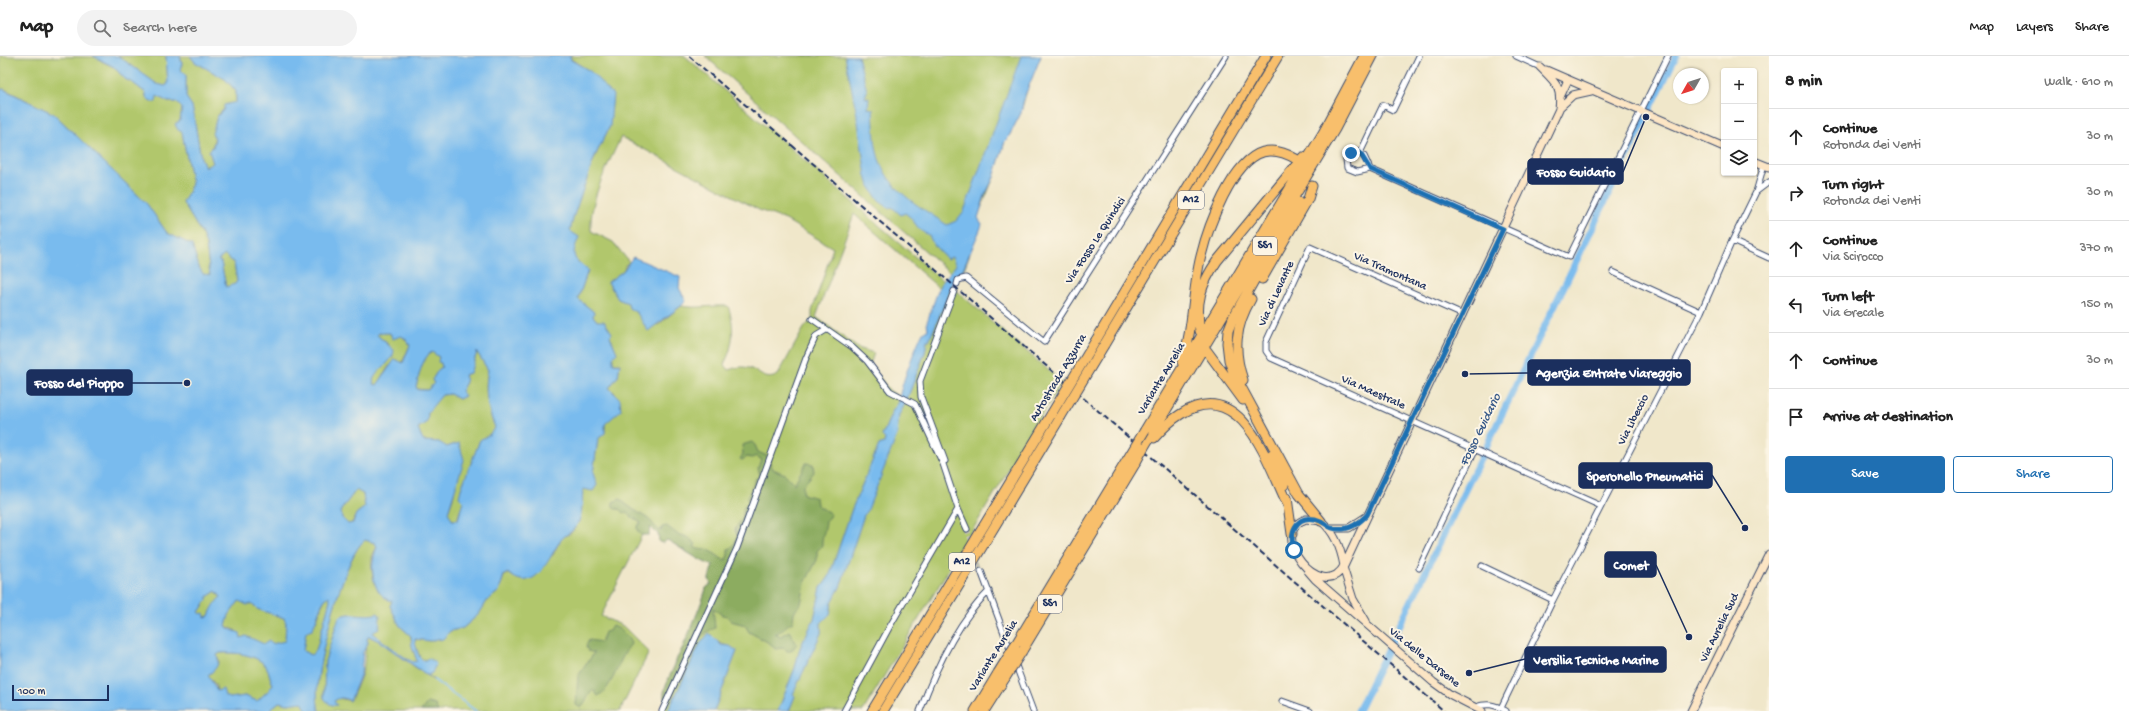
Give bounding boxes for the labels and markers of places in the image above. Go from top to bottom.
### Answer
callout: Fosso Guidario [1528,159,1623,184]
callout: Agenzia Entrate Viareggio [1528,360,1690,385]
callout: Fosso del Pioppo [27,370,132,395]
callout: Speronello Pneumatici [1579,463,1712,488]
callout: Comet [1605,552,1656,577]
callout: Versilia Tecniche Marine [1525,647,1666,672]

